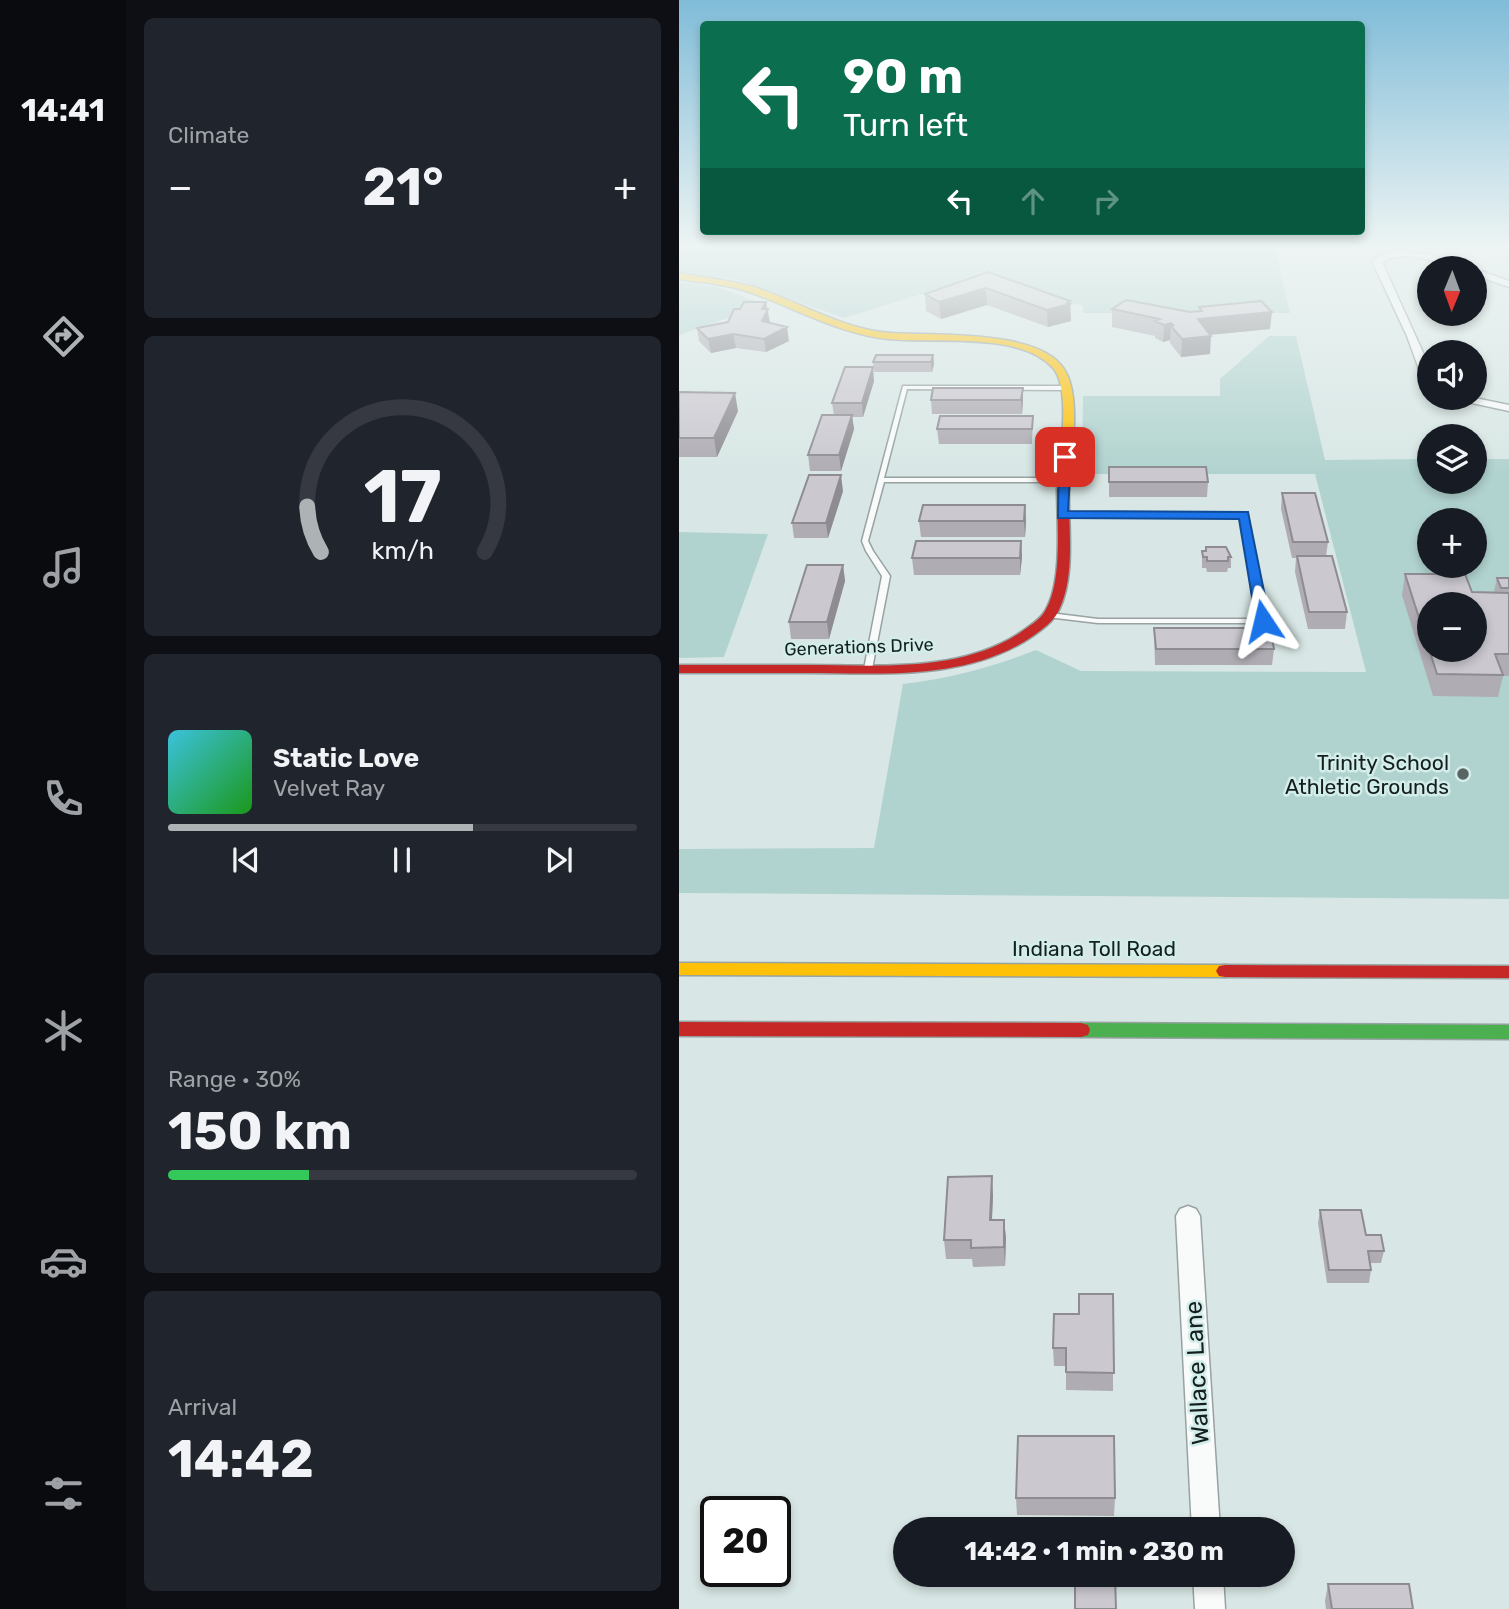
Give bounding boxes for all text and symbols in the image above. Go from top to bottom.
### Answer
text: 90 m [843,47,963,105]
icon: left [728,49,819,140]
text: 14:41 [21,91,105,129]
text: Turn left [843,106,968,144]
text: Climate [168,121,249,149]
text: 21° [363,156,444,218]
text: − [168,164,193,210]
text: + [613,164,637,210]
icon: left [941,182,979,220]
icon: ahead [1014,182,1052,220]
icon: right [1087,182,1125,220]
north arrow [1417,256,1487,326]
map controls [1417,256,1487,662]
icon: directions [39,312,88,361]
button: sound [1417,340,1487,410]
button: layers [1417,424,1487,494]
pin [1035,427,1095,487]
icon: arrive [1046,438,1084,476]
text: 17 [364,455,441,541]
button: + [1417,508,1487,578]
text: km/h [371,536,434,565]
icon: music [39,543,88,592]
position arrow [1226,584,1300,658]
button: − [1417,592,1487,662]
street label: Generations Drive [784,633,934,661]
text: Static Love [273,743,419,774]
place label: Trinity School Athletic Grounds [1285,750,1449,799]
marker: Trinity School Athletic Grounds [1455,766,1471,782]
icon: phone [39,774,88,823]
text: Velvet Ray [273,774,385,802]
icon: previous [227,841,265,879]
icon: pause [383,841,421,879]
icon: next [540,841,578,879]
street label: Indiana Toll Road [1012,936,1176,961]
icon: climate [39,1006,88,1055]
text: Range · 30% [168,1065,301,1093]
text: 150 km [168,1100,352,1162]
icon: car [39,1237,88,1286]
street label: Wallace Lane [1179,1300,1215,1446]
text: Arrival [168,1393,237,1421]
text: 14:42 [168,1428,314,1490]
icon: filters [39,1469,88,1518]
speed limit sign: 20 [700,1496,791,1587]
text: 14:42 · 1 min · 230 m [964,1536,1224,1567]

